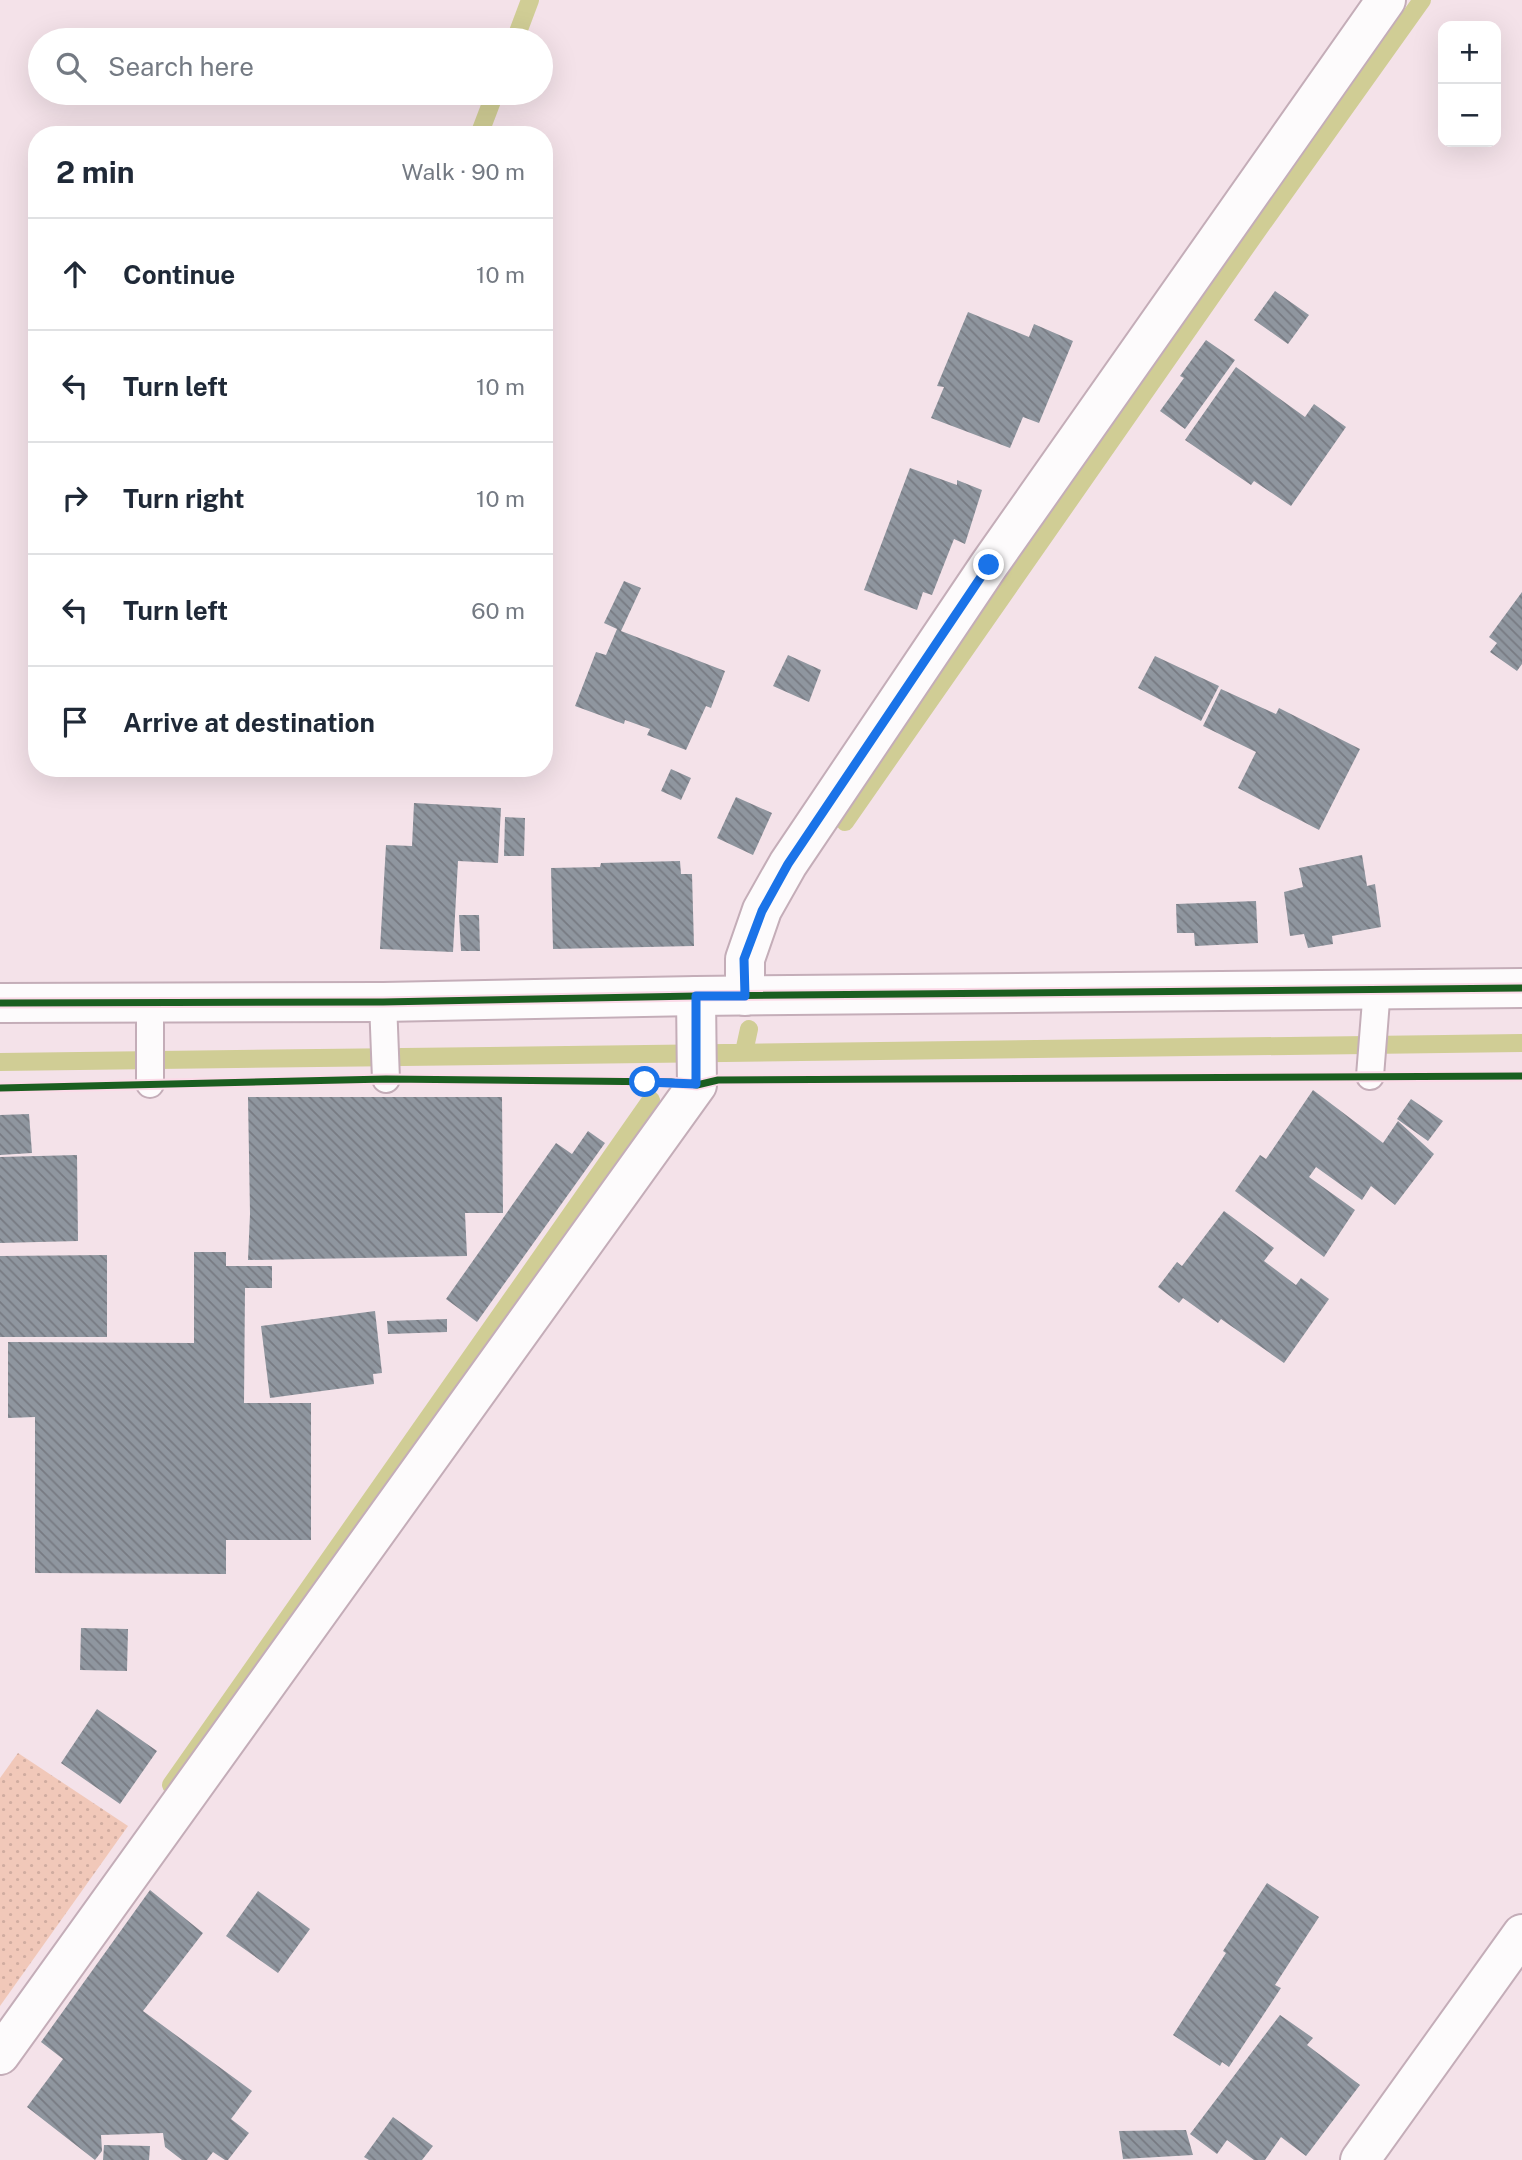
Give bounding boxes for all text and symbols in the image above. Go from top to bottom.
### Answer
map controls [1438,21,1501,147]
button: + [1438,21,1501,84]
search box [28,28,553,105]
icon: search [52,48,90,86]
text: Search here [108,51,254,82]
button: − [1438,84,1501,147]
text: 2 min [56,154,135,190]
text: Walk · 90 m [402,158,525,185]
icon: ahead [56,255,94,293]
text: Continue [123,259,235,290]
text: 10 m [476,261,525,288]
icon: left [56,367,94,405]
text: Turn left [123,371,228,402]
text: 10 m [476,373,525,400]
icon: right [56,479,94,517]
text: Turn right [123,483,245,514]
text: 10 m [476,485,525,512]
route end [973,549,1004,580]
icon: left [56,591,94,629]
text: Turn left [123,595,228,626]
text: 60 m [471,597,525,624]
icon: arrive [56,703,94,741]
text: Arrive at destination [123,707,375,738]
route start [629,1066,660,1097]

